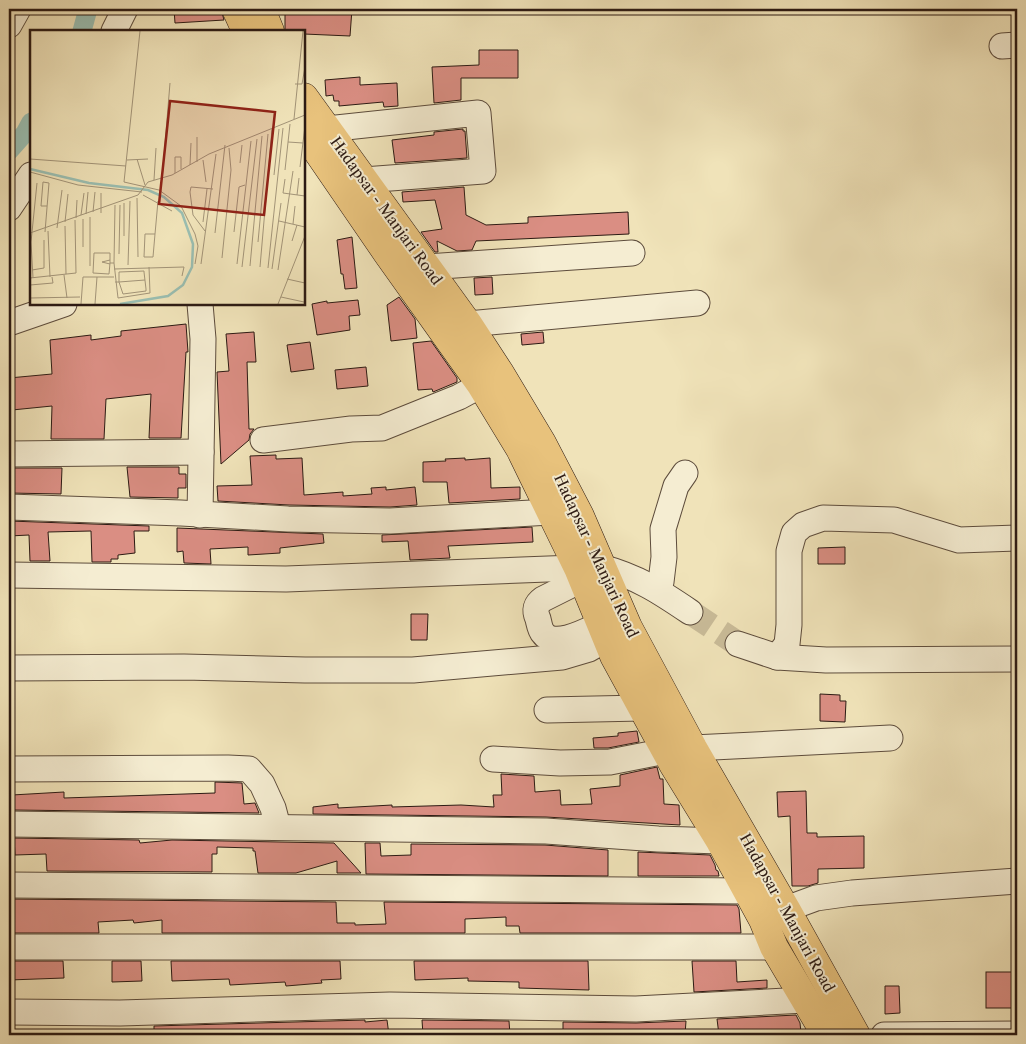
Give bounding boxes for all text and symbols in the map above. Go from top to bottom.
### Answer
inset map [30,30,305,305]
street label: Hadapsar - Manjari Road [326,133,447,289]
street label: Hadapsar - Manjari Road [550,471,643,641]
street label: Hadapsar - Manjari Road [736,830,839,996]

